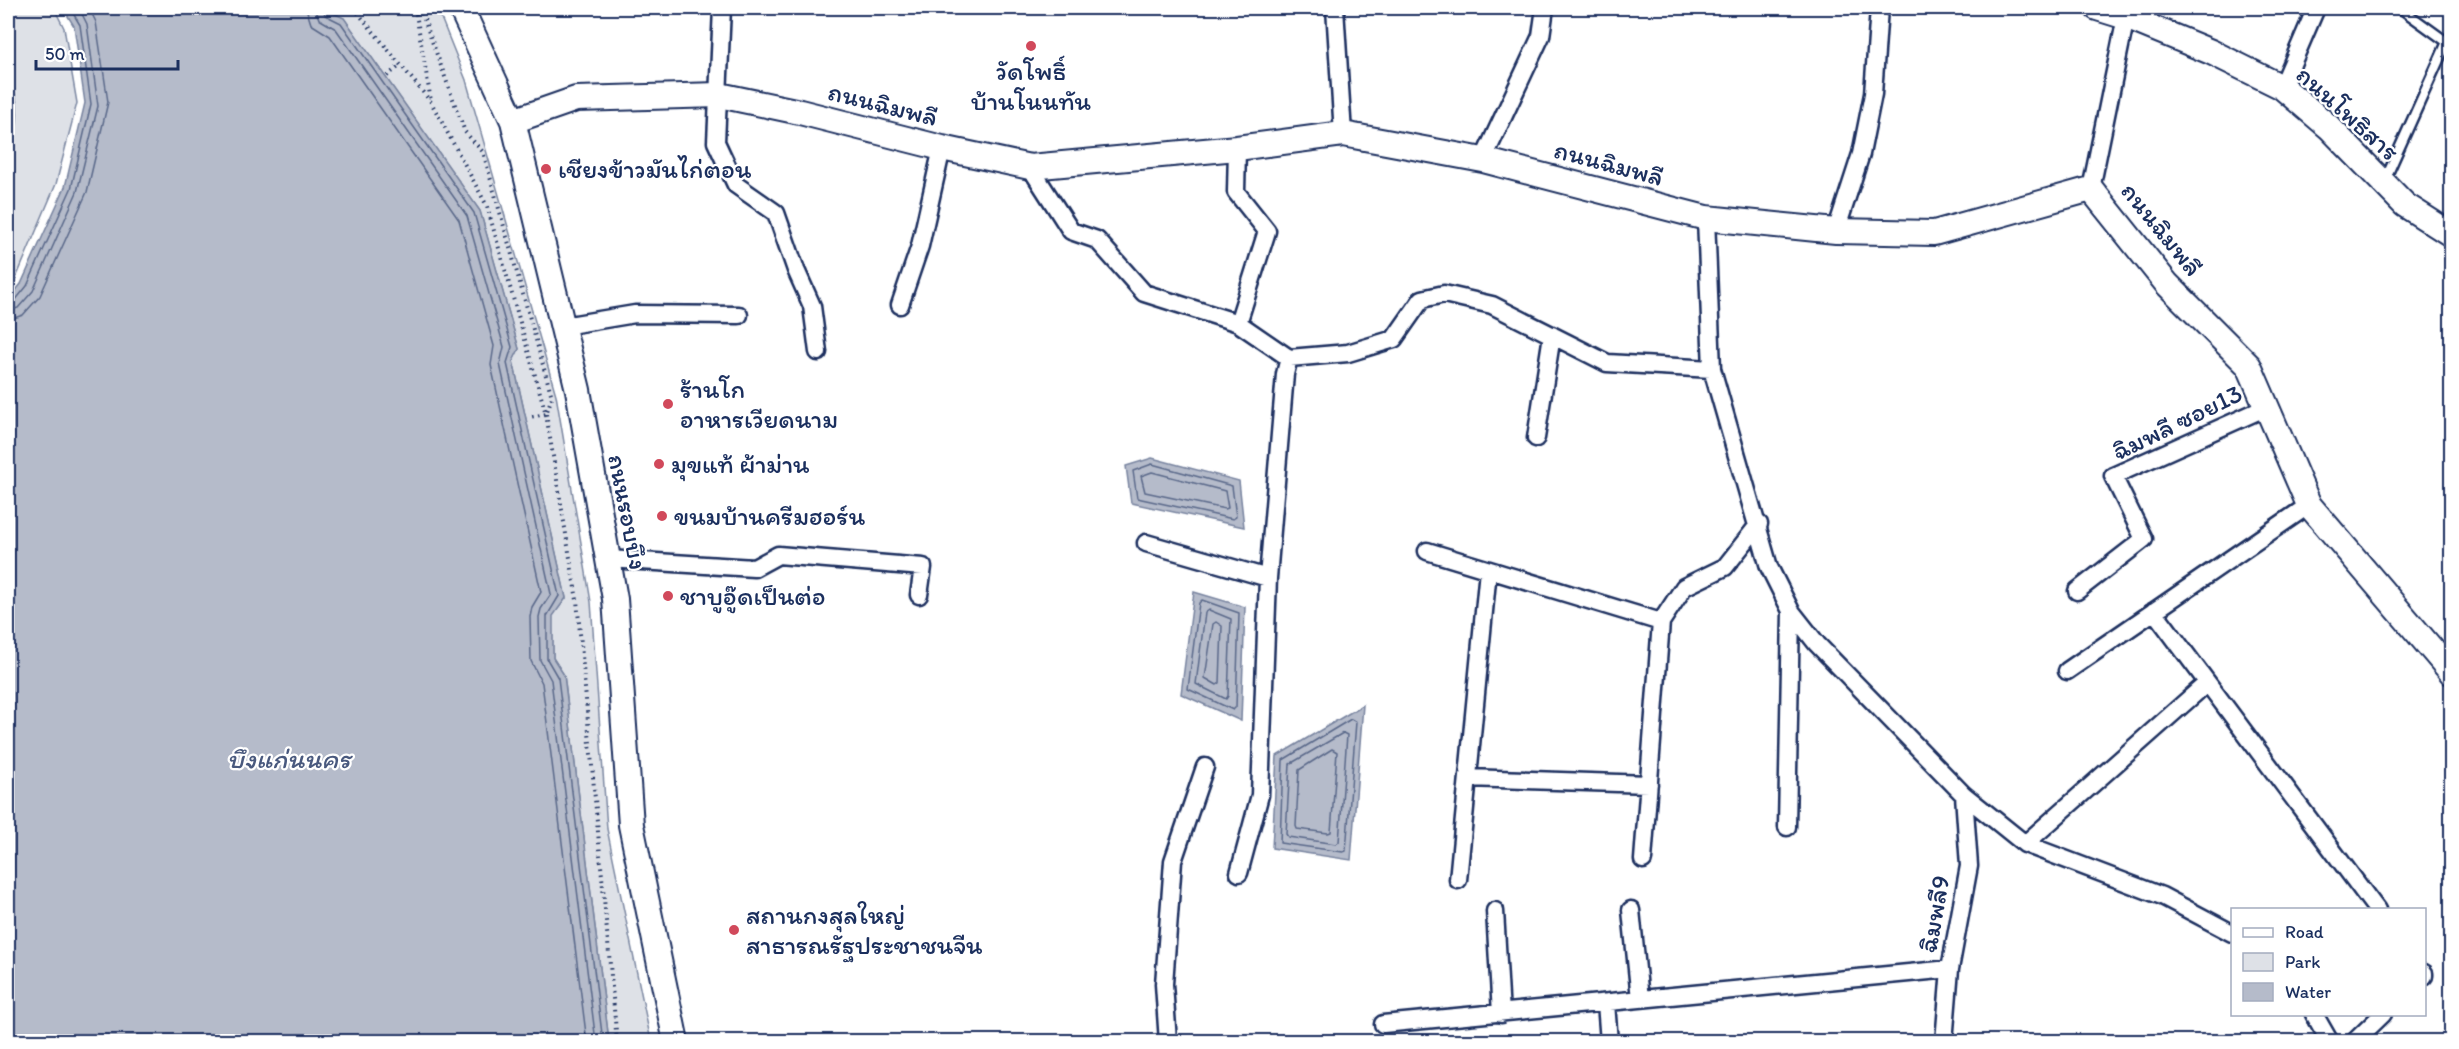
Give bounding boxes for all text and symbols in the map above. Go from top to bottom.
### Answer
scale bar [36,33,178,71]
marker: วัดโพธิ์ บ้านโนนทัน [1024,39,1038,53]
text: 50 m [45,43,85,65]
place label: วัดโพธิ์ บ้านโนนทัน [971,55,1092,117]
street label: ถนนโพธิสาร [2290,58,2406,168]
street label: ถนนฉิมพลี [825,75,941,133]
street label: ถนนฉิมพลี [1551,133,1667,193]
place label: เชียงข้าวมันไก่ตอน [558,153,752,185]
marker: เชียงข้าวมันไก่ตอน [539,162,553,176]
street label: ถนนฉิมพลี [2114,175,2210,283]
place label: ร้านโก อาหารเวียดนาม [680,373,838,435]
street label: ฉิมพลี ซอย13 [2107,377,2247,467]
marker: ร้านโก อาหารเวียดนาม [661,397,675,411]
place label: มุขแท้ ผ้าม่าน [671,448,810,482]
street label: ถนนรอบบึง [601,451,655,573]
marker: มุขแท้ ผ้าม่าน [652,457,666,471]
place label: ขนมบ้านครีมฮอร์น [674,500,866,532]
marker: ขนมบ้านครีมฮอร์น [655,509,669,523]
place label: ชาบูอู๊ดเป็นต่อ [680,580,826,614]
marker: ชาบูอู๊ดเป็นต่อ [661,589,675,603]
water label: บึงแก่นนคร [227,742,353,775]
street label: ฉิมพลี9 [1911,873,1957,955]
place label: สถานกงสุลใหญ่ สาธารณรัฐประชาชนจีน [746,899,983,963]
legend [2231,908,2426,1016]
text: Road [2285,921,2324,943]
marker: สถานกงสุลใหญ่ สาธารณรัฐประชาชนจีน [727,923,741,937]
text: Park [2285,951,2320,973]
text: Water [2285,981,2331,1003]

